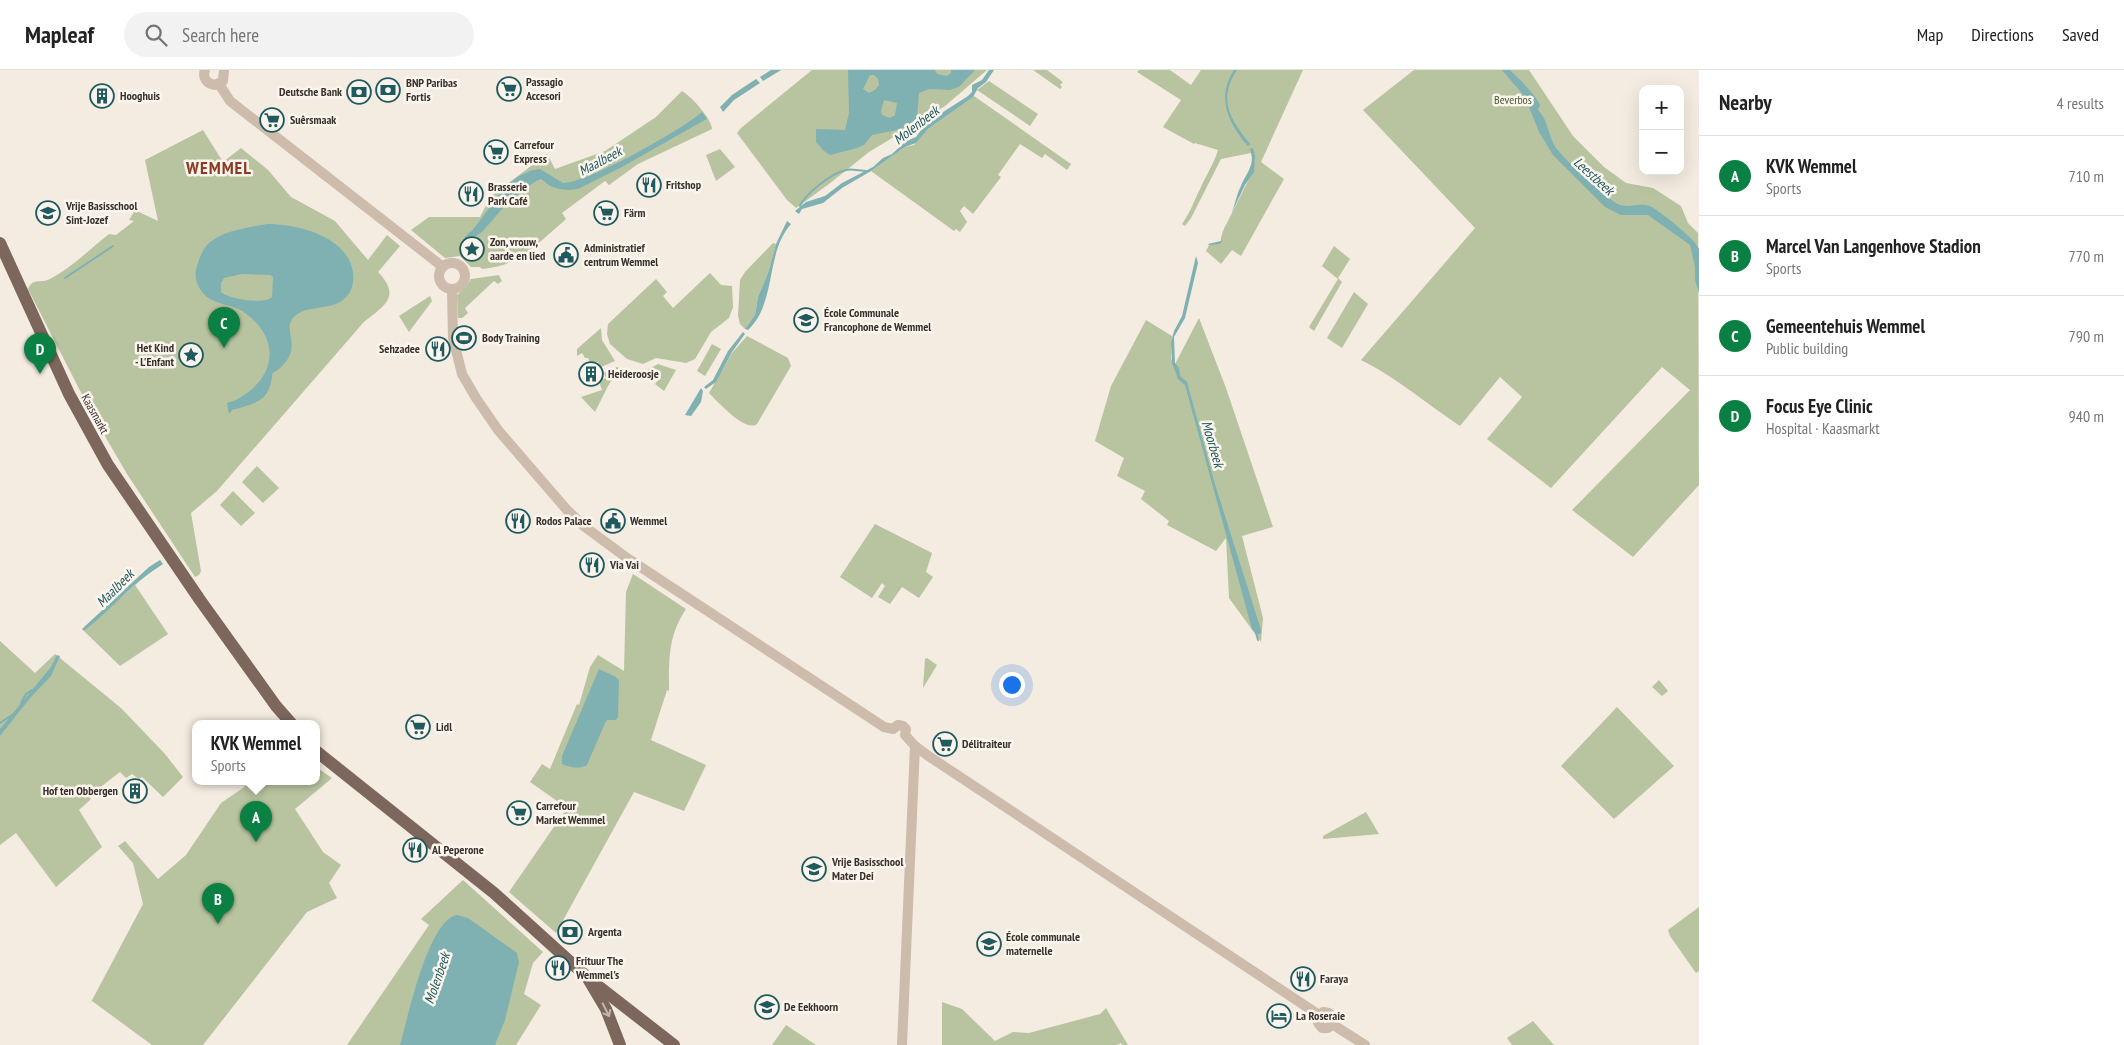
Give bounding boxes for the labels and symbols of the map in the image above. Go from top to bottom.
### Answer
place label: Passagio Accesori [525,74,564,103]
place label: BNP Paribas Fortis [406,75,457,104]
supermarket icon: Passagio Accesori [496,76,522,102]
bank icon: BNP Paribas Fortis [375,77,401,103]
bank icon: Deutsche Bank [346,79,372,105]
building icon: Hooghuis [89,83,115,109]
place label: Deutsche Bank [279,84,342,99]
place label: Hooghuis [120,88,160,103]
park label: Beverbos [1494,92,1532,107]
water label: Molenbeek [890,101,944,148]
supermarket icon: Suêrsmaak [259,107,285,133]
place label: Suêrsmaak [290,112,336,127]
place label: Carrefour Express [514,137,554,166]
supermarket icon: Carrefour Express [483,139,509,165]
water label: Maalbeek [575,141,626,180]
water label: Leestbeek [1570,153,1619,200]
district label: WEMMEL [185,156,252,179]
restaurant icon: Fritshop [636,172,662,198]
place label: Fritshop [666,177,702,192]
place label: Brasserie Park Café [488,179,528,208]
restaurant icon: Brasserie Park Café [458,181,484,207]
place label: Vrije Basisschool Sint-Jozef [65,198,137,227]
school or university icon: Vrije Basisschool Sint-Jozef [35,200,61,226]
supermarket icon: Färm [593,200,619,226]
place label: Färm [624,205,646,220]
place label: Zon, vrouw, aarde en lied [490,234,545,263]
place icon: Zon, vrouw, aarde en lied [459,236,485,262]
place label: Administratief centrum Wemmel [583,240,658,269]
public building icon: Administratief centrum Wemmel [553,242,579,268]
place label: École Communale Francophone de Wemmel [824,305,931,334]
pin: C [208,307,240,348]
school or university icon: École Communale Francophone de Wemmel [793,307,819,333]
sports icon: Body Training [451,325,477,351]
place label: Body Training [482,330,540,345]
pin: D [24,333,56,374]
restaurant icon: Sehzadee [425,336,451,362]
place label: Het Kind - L'Enfant [135,340,174,369]
place label: Sehzadee [379,341,420,356]
place icon: Het Kind - L'Enfant [178,342,204,368]
building icon: Heideroosje [578,361,604,387]
place label: Heideroosje [608,366,659,381]
street label: Kaasmarkt [78,391,113,437]
water label: Moorbeek [1198,419,1229,471]
restaurant icon: Rodos Palace [505,508,531,534]
public building icon: Wemmel [600,508,626,534]
place label: Rodos Palace [536,513,592,528]
place label: Wemmel [629,513,667,528]
restaurant icon: Via Vai [579,552,605,578]
place label: Via Vai [609,557,639,572]
water label: Maalbeek [92,564,139,611]
your location [999,672,1025,698]
supermarket icon: Lidl [405,714,431,740]
place label: Lidl [436,719,452,734]
supermarket icon: Délitraiteur [932,731,958,757]
place label: Délitraiteur [962,736,1012,751]
building icon: Hof ten Obbergen [122,778,148,804]
place label: Hof ten Obbergen [43,783,118,798]
place label: Carrefour Market Wemmel [536,798,605,827]
supermarket icon: Carrefour Market Wemmel [506,800,532,826]
pin: A [240,801,272,842]
restaurant icon: Al Peperone [402,837,428,863]
place label: Al Peperone [431,842,484,857]
place label: Vrije Basisschool Mater Dei [831,854,903,883]
school or university icon: Vrije Basisschool Mater Dei [801,856,827,882]
pin: B [202,883,234,924]
bank icon: Argenta [557,919,583,945]
place label: Argenta [587,924,622,939]
place label: École communale maternelle [1006,929,1080,958]
school or university icon: École communale maternelle [976,931,1002,957]
water label: Molenbeek [420,948,455,1006]
place label: Frituur The Wemmel's [575,953,623,982]
restaurant icon: Frituur The Wemmel's [545,955,571,981]
restaurant icon: Faraya [1290,966,1316,992]
place label: Faraya [1320,971,1348,986]
school or university icon: De Eekhoorn [754,994,780,1020]
place label: De Eekhoorn [784,999,838,1014]
one-way arrow [602,1002,611,1017]
hotel icon: La Roseraie [1266,1003,1292,1029]
place label: La Roseraie [1296,1008,1345,1023]

